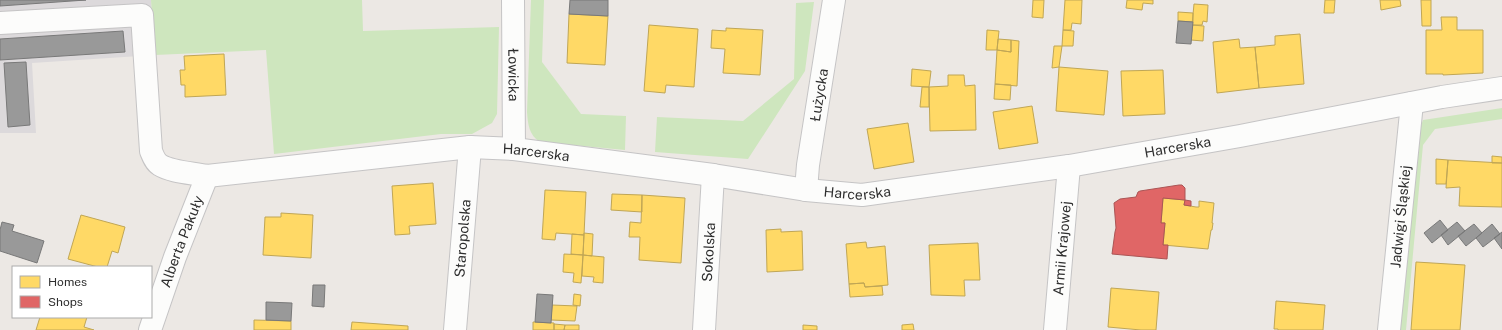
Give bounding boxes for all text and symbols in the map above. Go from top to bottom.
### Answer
street label: Łowicka [505,48,522,102]
street label: Łużycka [807,67,831,122]
street label: Harcerska [1143,133,1212,161]
street label: Harcerska [502,140,571,164]
street label: Jadwigi Śląskiej [1387,165,1414,269]
street label: Harcerska [823,183,892,203]
street label: Alberta Pakuły [157,193,207,290]
street label: Staropolska [451,199,474,278]
street label: Armii Krajowej [1050,201,1074,296]
street label: Sokolska [699,222,718,282]
legend [12,266,152,318]
text: Homes [48,275,87,289]
text: Shops [48,295,83,309]

